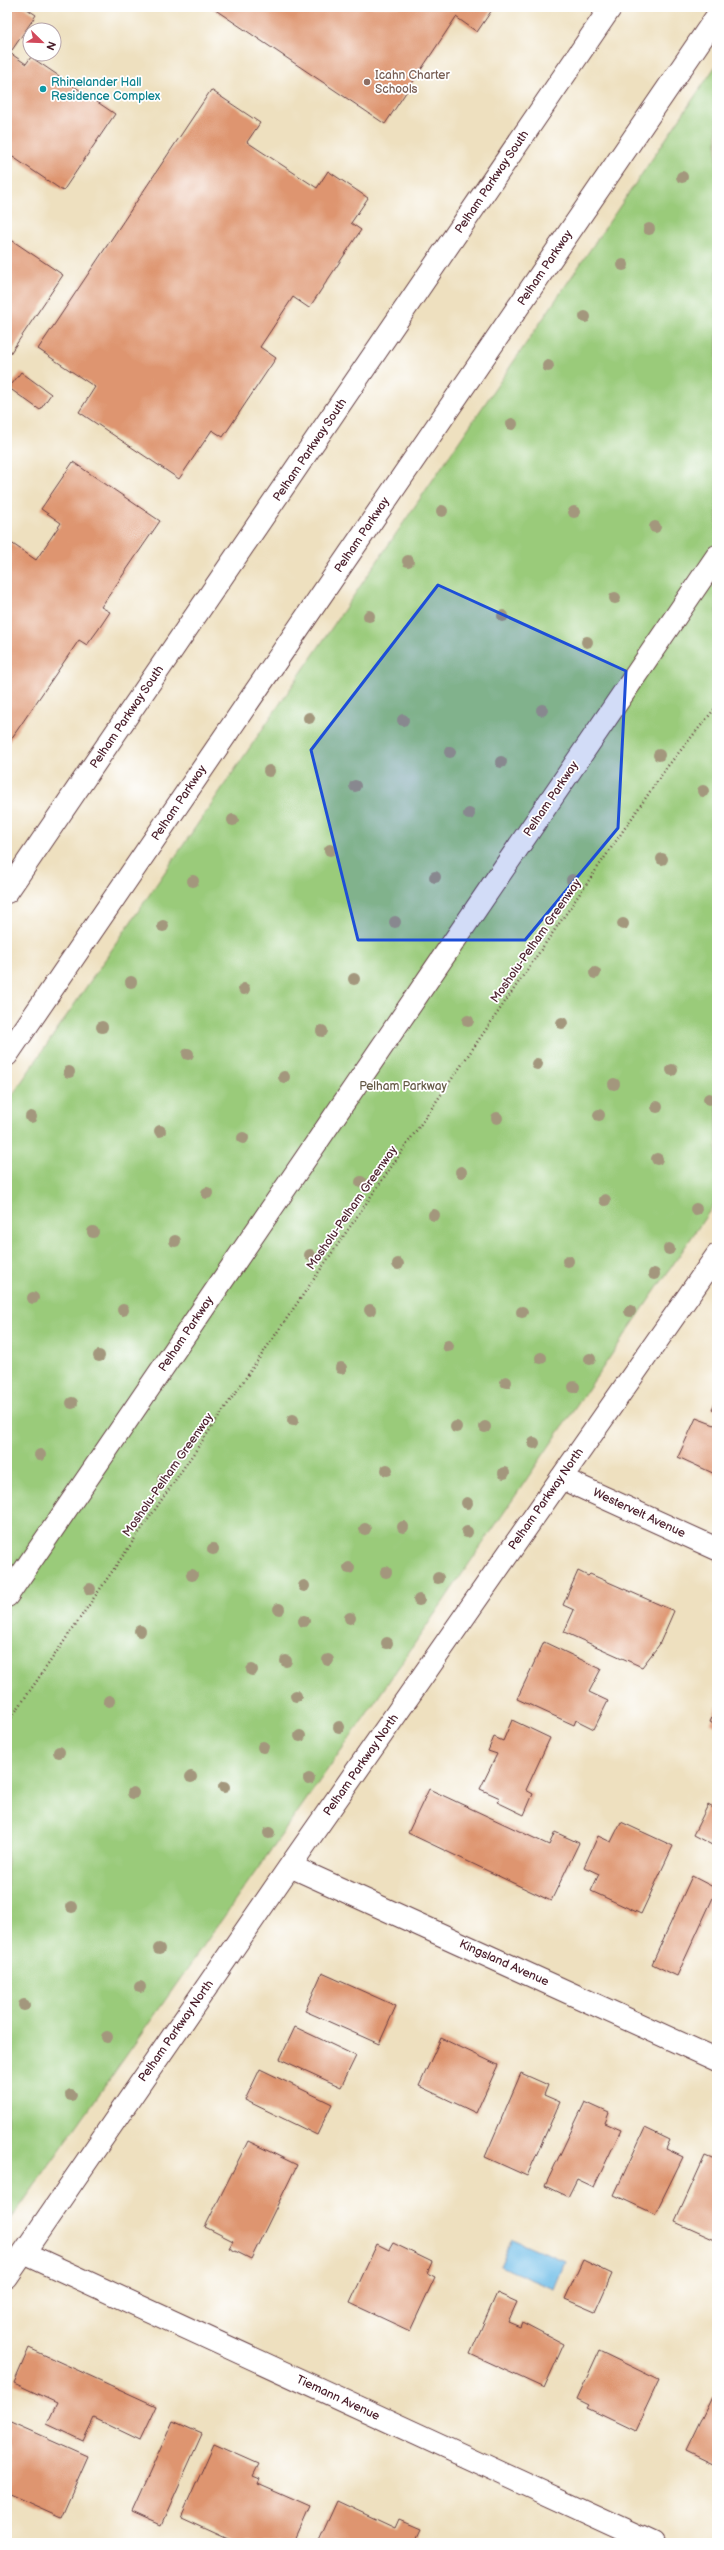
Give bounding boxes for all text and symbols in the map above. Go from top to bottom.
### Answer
north arrow [22,22,62,62]
text: N [43,39,58,52]
place label: Icahn Charter Schools [375,68,450,97]
place label: Rhinelander Hall Residence Complex [51,75,161,104]
marker: Icahn Charter Schools [362,77,372,87]
marker: Rhinelander Hall Residence Complex [38,84,48,94]
street label: Pelham Parkway South [452,127,532,236]
street label: Pelham Parkway [514,227,576,309]
street label: Pelham Parkway South [270,395,350,504]
street label: Pelham Parkway [331,494,393,576]
street label: Pelham Parkway South [87,662,167,771]
street label: Pelham Parkway [520,758,582,840]
street label: Pelham Parkway [148,762,210,844]
street label: Mosholu-Pelham Greenway [487,876,585,1006]
park label: Pelham Parkway [359,1079,447,1094]
street label: Mosholu-Pelham Greenway [303,1143,401,1273]
street label: Pelham Parkway [155,1293,217,1375]
street label: Mosholu-Pelham Greenway [119,1410,217,1540]
street label: Pelham Parkway North [505,1445,587,1553]
street label: Westervelt Avenue [590,1485,688,1541]
street label: Pelham Parkway North [320,1711,402,1819]
street label: Kingsland Avenue [457,1936,551,1990]
street label: Pelham Parkway North [135,1977,217,2085]
street label: Tiemann Avenue [294,2372,382,2424]

